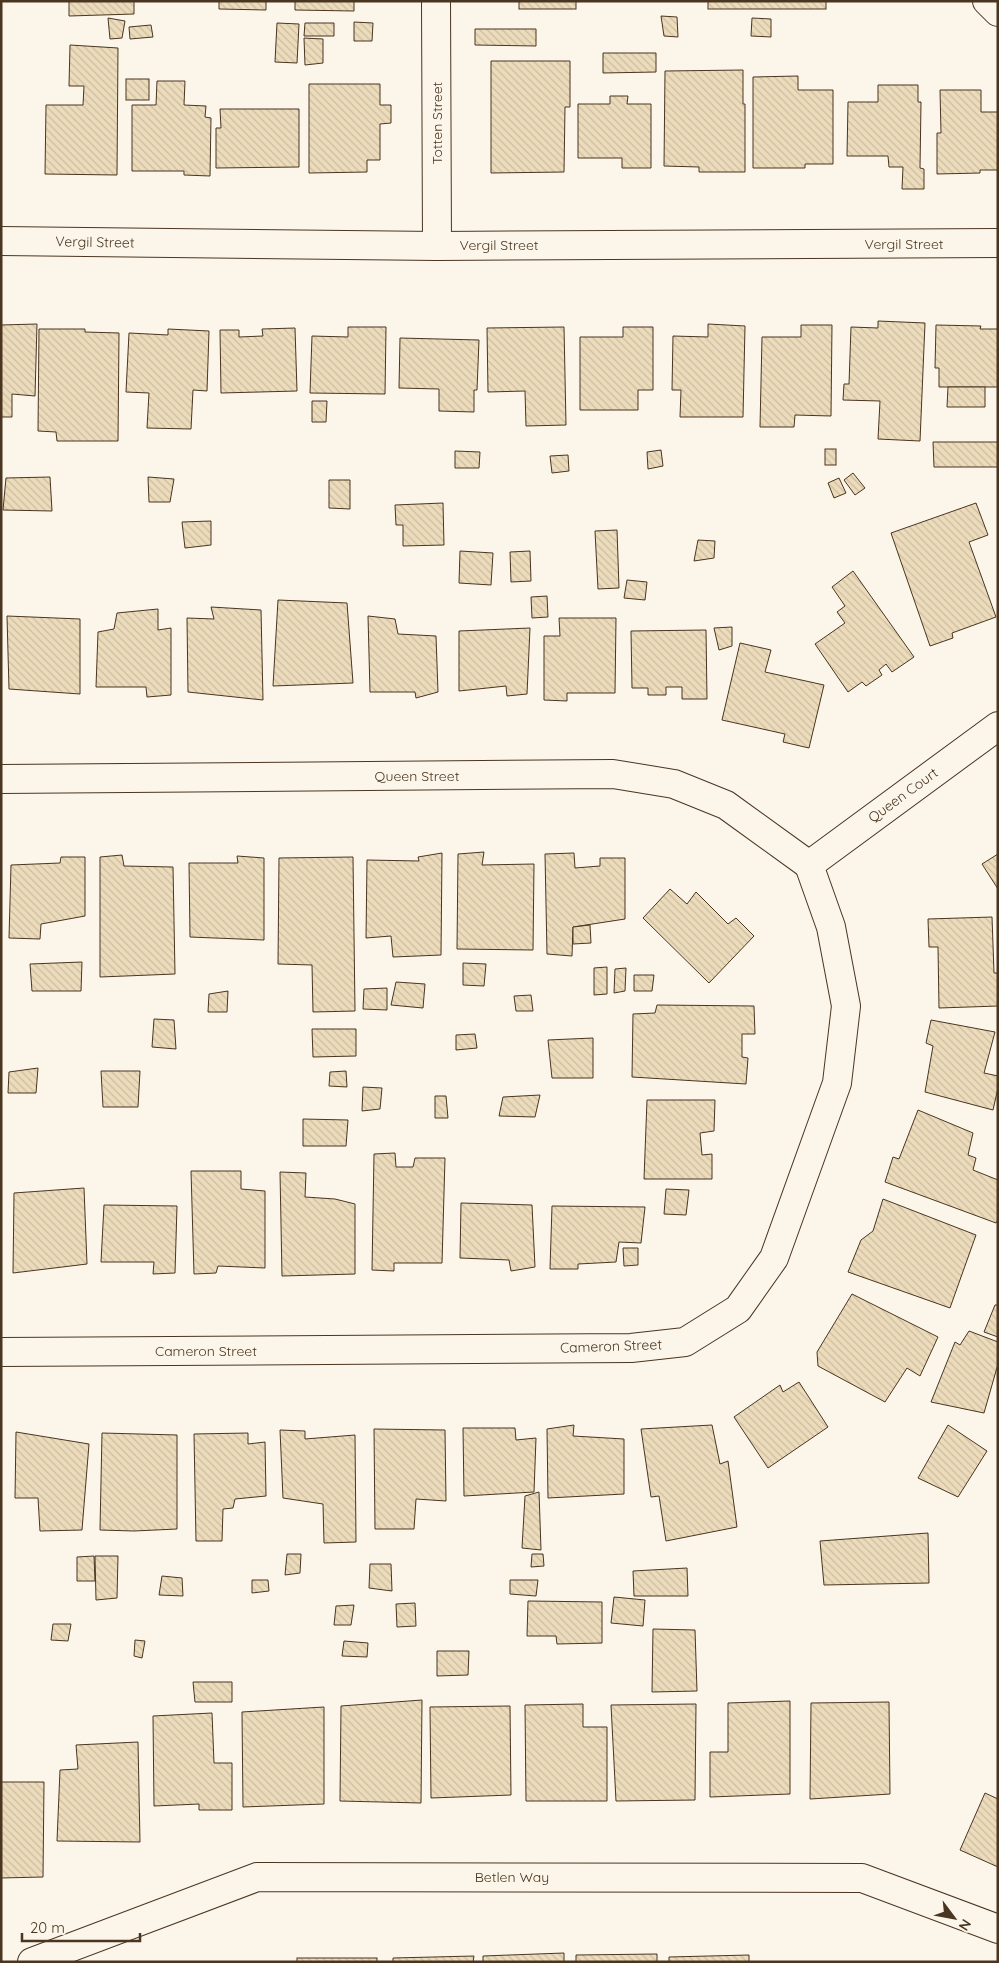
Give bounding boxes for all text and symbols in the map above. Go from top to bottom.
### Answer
street label: Totten Street [428,81,446,164]
street label: Vergil Street [55,232,135,252]
street label: Vergil Street [864,235,944,253]
street label: Vergil Street [459,236,539,254]
street label: Queen Court [864,763,942,826]
street label: Queen Street [375,767,460,785]
street label: Cameron Street [560,1335,663,1357]
street label: Cameron Street [155,1342,257,1360]
street label: Betlen Way [475,1868,549,1886]
north arrow [929,1893,979,1943]
scale bar [22,1910,140,1942]
text: N [955,1916,975,1934]
text: 20 m [30,1918,65,1937]

